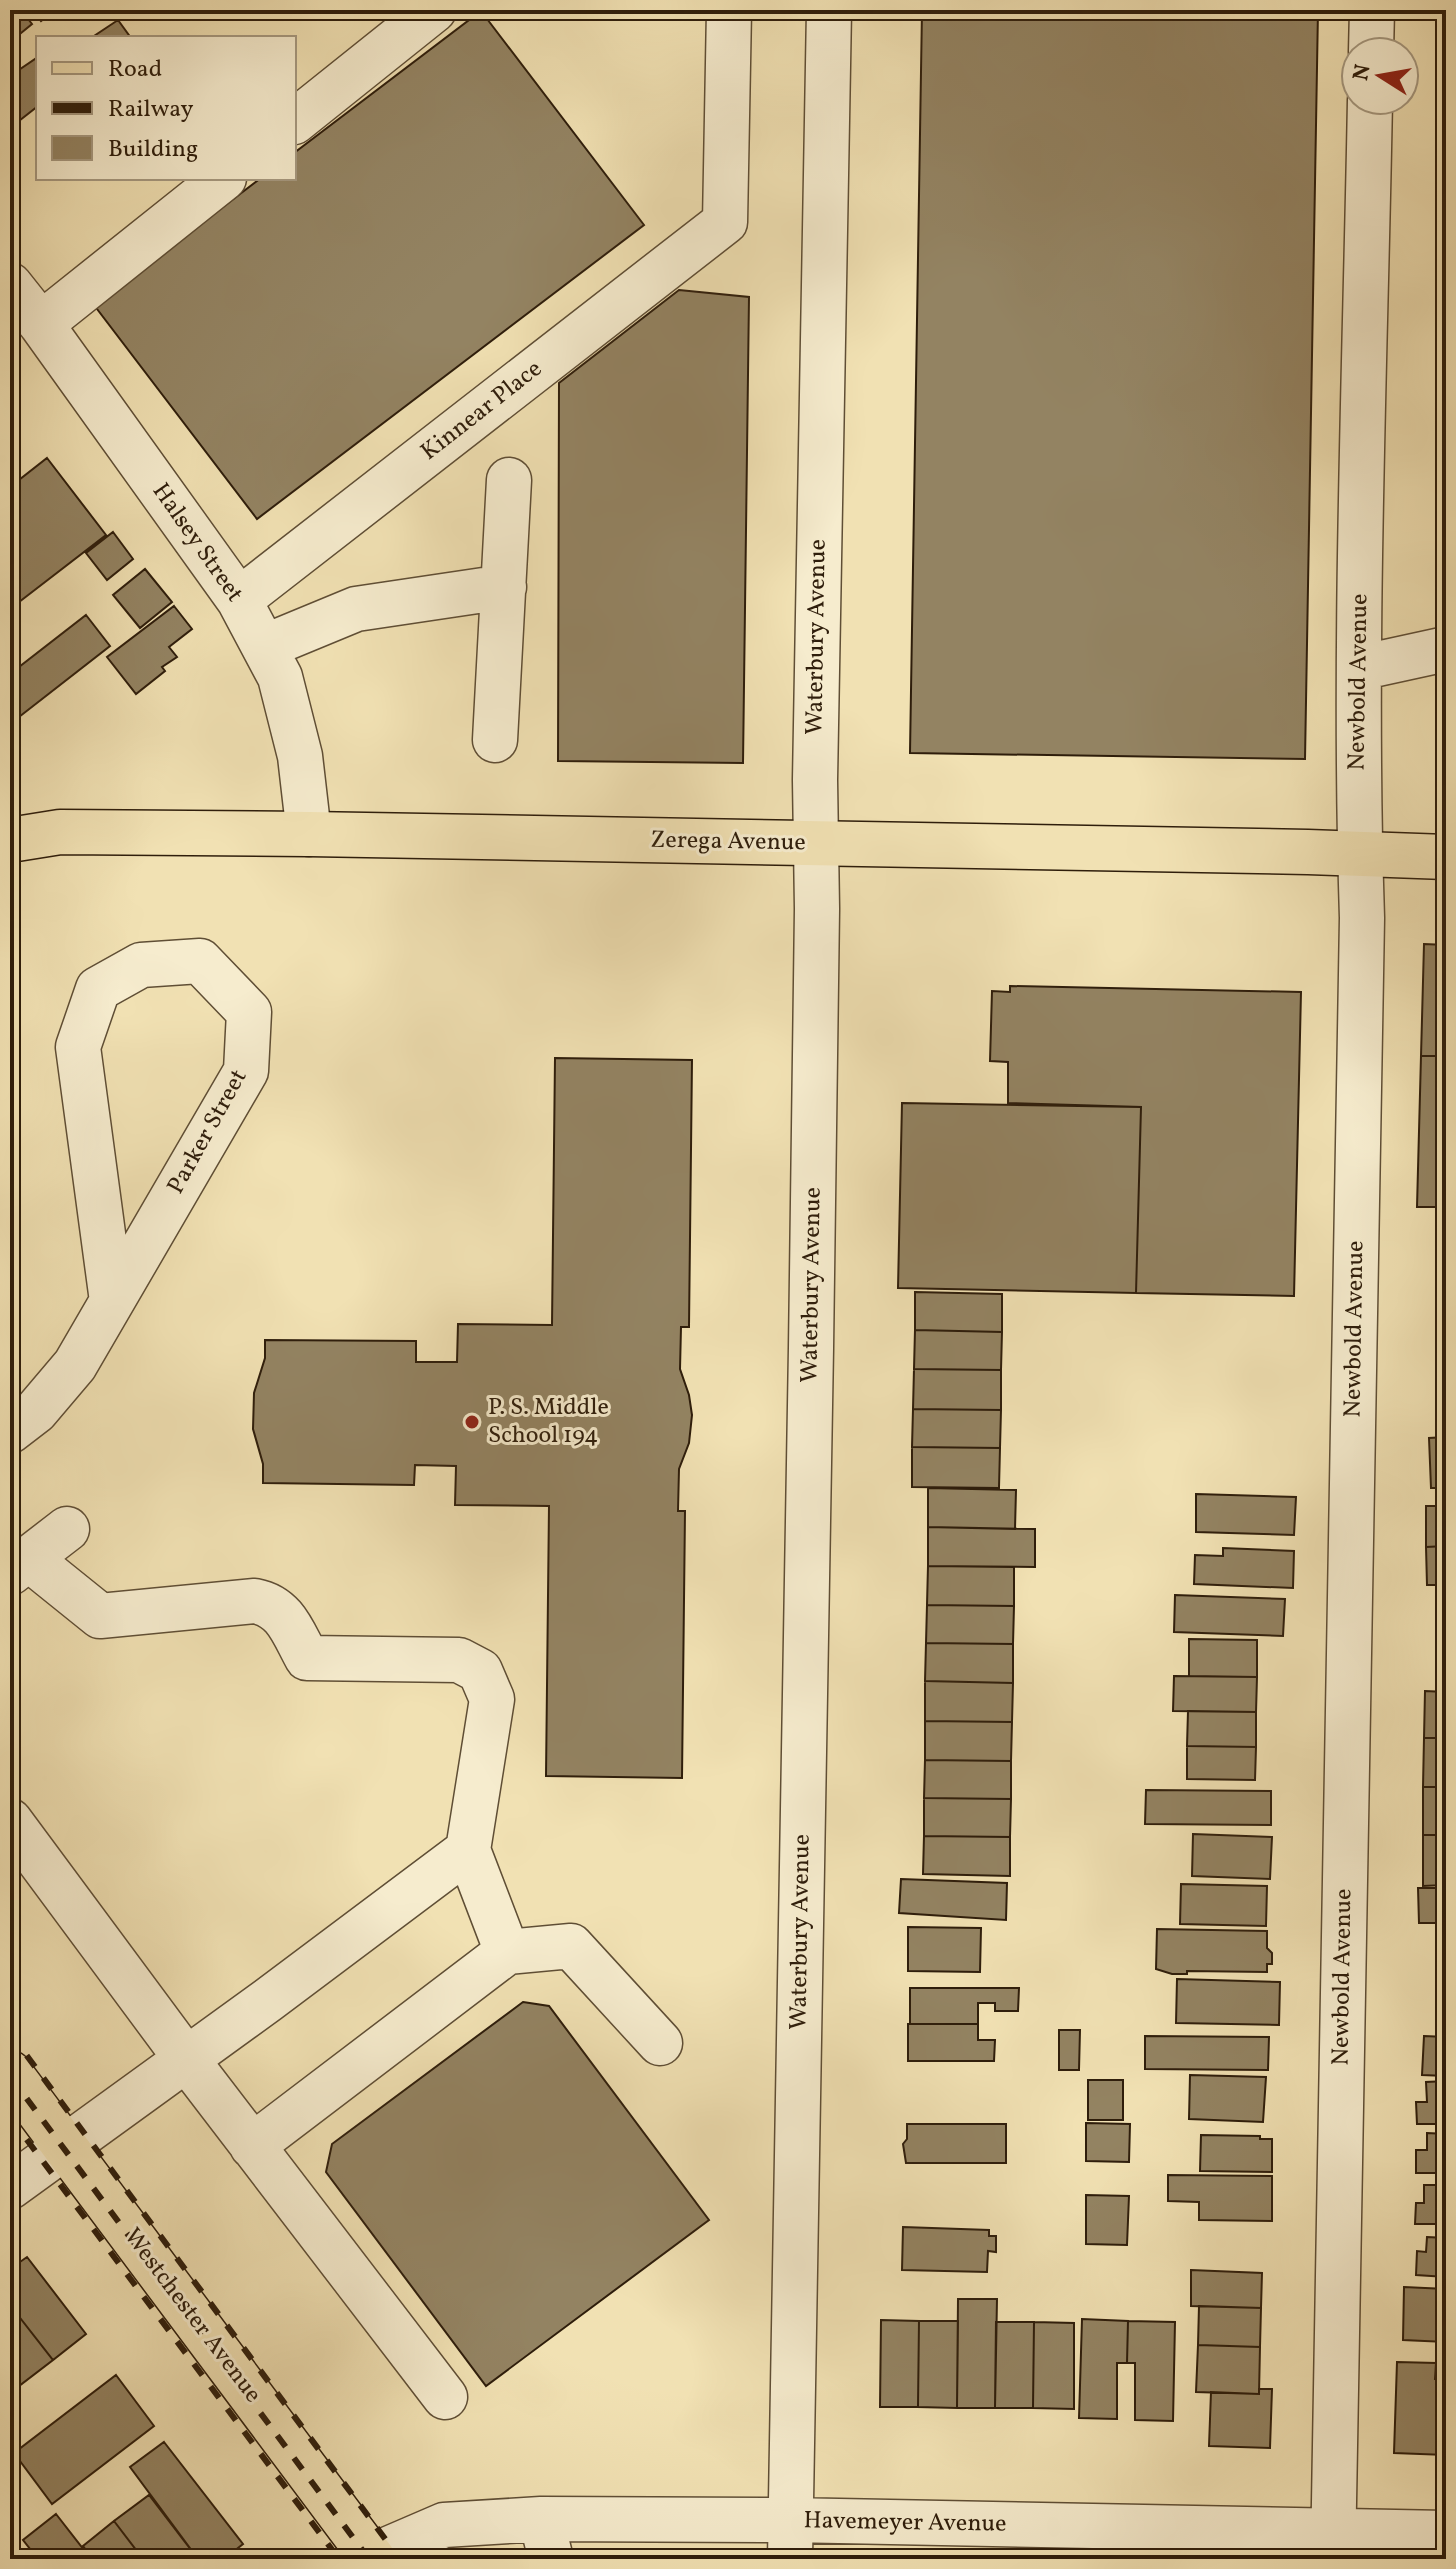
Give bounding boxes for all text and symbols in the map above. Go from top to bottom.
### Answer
legend [36,36,296,180]
north arrow [1340,36,1420,116]
text: Road [108,53,162,87]
text: N [1346,62,1380,83]
text: Railway [108,93,194,127]
text: Building [108,133,198,167]
street label: Kinnear Place [414,353,550,469]
street label: Halsey Street [143,476,251,610]
street label: Waterbury Avenue [798,539,836,735]
street label: Newbold Avenue [1340,593,1378,771]
street label: Zerega Avenue [650,824,806,860]
street label: Parker Street [160,1063,256,1201]
street label: Waterbury Avenue [793,1187,831,1383]
street label: Newbold Avenue [1336,1240,1374,1418]
place label: P. S. Middle School 194 [488,1391,609,1453]
marker: P. S. Middle School 194 [463,1413,481,1431]
street label: Waterbury Avenue [782,1834,820,2030]
street label: Newbold Avenue [1324,1888,1362,2066]
street label: Westchester Avenue [115,2222,269,2410]
street label: Havemeyer Avenue [803,2504,1007,2542]

